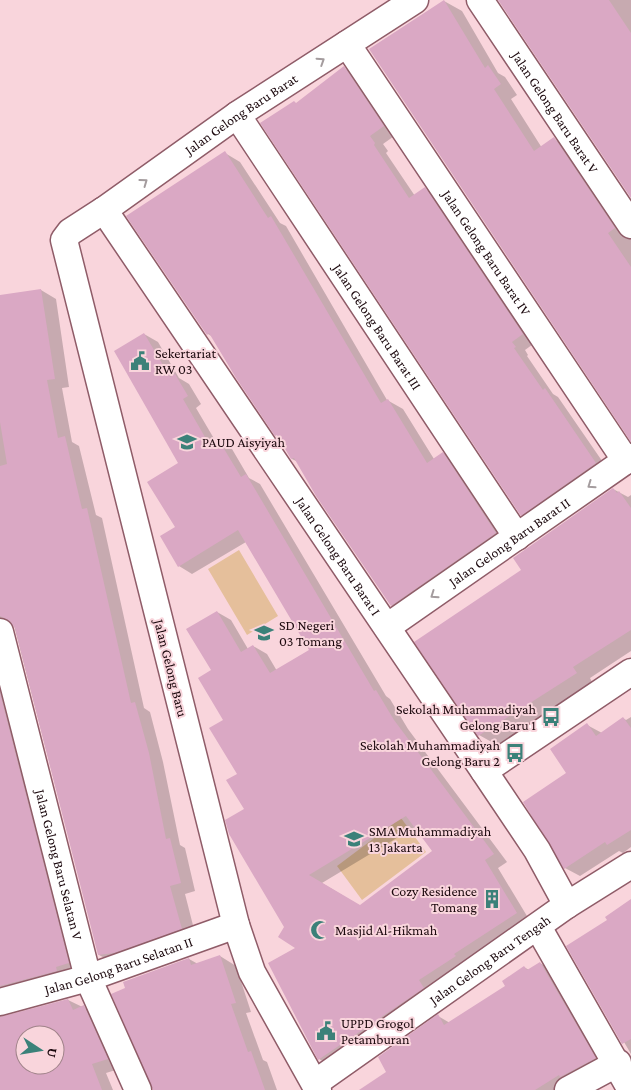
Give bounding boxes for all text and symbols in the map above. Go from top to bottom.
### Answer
street label: Jalan Gelong Baru Barat V [508,46,602,176]
one-way arrow [316,57,325,67]
street label: Jalan Gelong Baru Barat [180,70,301,159]
one-way arrow [138,179,148,188]
street label: Jalan Gelong Baru Barat IV [438,185,534,318]
street label: Jalan Gelong Baru Barat III [329,259,425,393]
place label: Sekertariat RW 03 [155,345,217,377]
public building icon: Sekertariat RW 03 [129,350,151,372]
school or university icon: PAUD Aisyiyah [176,431,198,453]
place label: PAUD Aisyiyah [202,434,285,450]
one-way arrow [587,479,597,488]
street label: Jalan Gelong Baru Barat I [292,492,384,618]
street label: Jalan Gelong Baru Barat II [444,494,573,591]
one-way arrow [430,589,440,598]
street label: Jalan Gelong Baru [151,616,191,719]
place label: SD Negeri 03 Tomang [279,617,342,649]
school or university icon: SD Negeri 03 Tomang [253,622,275,644]
place label: Sekolah Muhammadiyah Gelong Baru 1 [396,701,536,733]
bus stop icon: Sekolah Muhammadiyah Gelong Baru 1 [540,706,562,728]
place label: Sekolah Muhammadiyah Gelong Baru 2 [360,737,500,769]
bus stop icon: Sekolah Muhammadiyah Gelong Baru 2 [504,742,526,764]
street label: Jalan Gelong Baru Selatan V [32,786,86,942]
place label: SMA Muhammadiyah 13 Jakarta [369,823,492,855]
school or university icon: SMA Muhammadiyah 13 Jakarta [343,828,365,850]
place label: Cozy Residence Tomang [391,883,477,915]
building icon: Cozy Residence Tomang [481,888,503,910]
street label: Jalan Gelong Baru Tengah [425,911,554,1009]
mosque icon: Masjid Al-Hikmah [309,919,331,941]
place label: Masjid Al-Hikmah [335,922,438,939]
street label: Jalan Gelong Baru Selatan II [41,933,195,998]
place label: UPPD Grogol Petamburan [341,1015,414,1047]
public building icon: UPPD Grogol Petamburan [315,1020,337,1042]
north arrow [15,1025,65,1075]
text: U [44,1046,62,1059]

